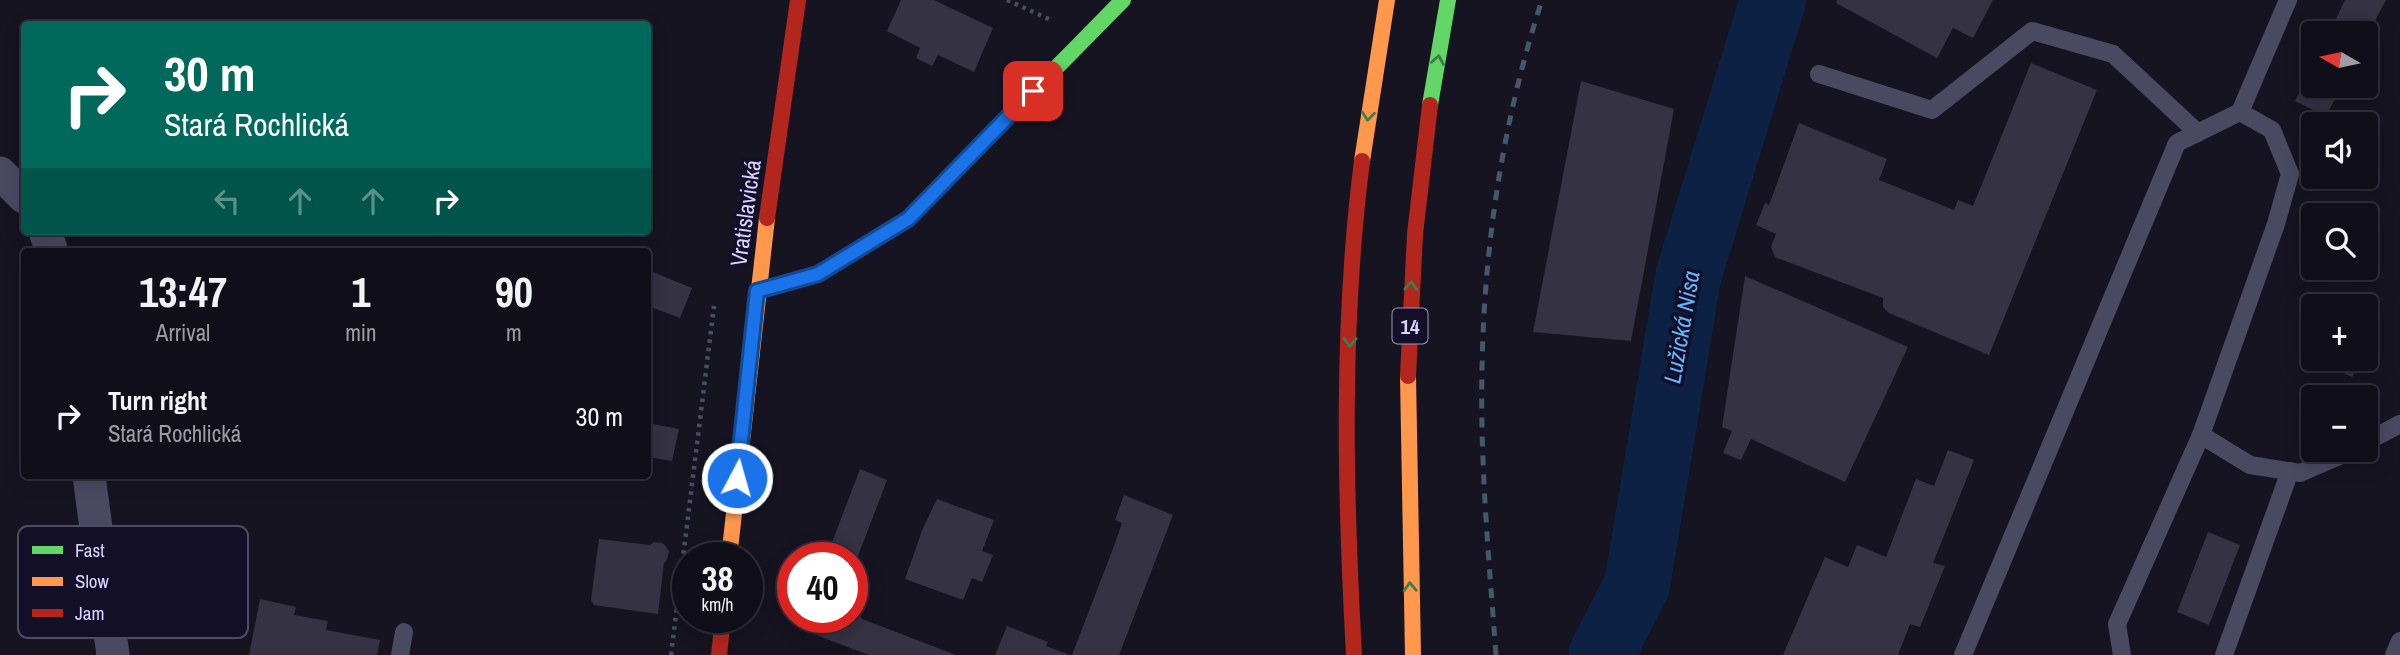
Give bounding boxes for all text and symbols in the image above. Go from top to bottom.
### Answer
north arrow [2301,21,2378,98]
map controls [2301,21,2378,462]
text: 30 m [164,40,256,106]
icon: right [49,49,140,140]
one-way arrow [1429,54,1444,66]
pin [1003,61,1063,121]
icon: arrive [1014,72,1052,110]
text: Stará Rochlická [164,103,349,146]
one-way arrow [1361,110,1376,121]
button: sound [2301,112,2378,189]
street label: Vratislavická [722,157,768,268]
icon: left [208,182,246,220]
icon: ahead [281,182,319,220]
icon: ahead [354,182,392,220]
icon: right [427,182,465,220]
button: search [2301,203,2378,280]
text: 13:47 [139,264,227,320]
text: 1 [351,264,370,320]
text: 90 [495,264,533,320]
water label: Lužická Nisa [1655,268,1707,386]
one-way arrow [1404,280,1419,291]
button: + [2301,294,2378,371]
road number: 14 [1392,308,1428,344]
text: Arrival [156,317,210,348]
text: min [345,317,377,348]
text: m [506,317,522,348]
one-way arrow [1342,337,1357,348]
text: Turn right [108,383,207,418]
button: − [2301,385,2378,462]
icon: right [49,397,87,435]
text: 30 m [576,399,623,434]
text: Stará Rochlická [108,418,241,449]
position arrow [700,441,774,515]
legend [18,526,248,638]
text: Fast [75,537,105,563]
speed limit sign: 40 [777,542,868,633]
text: 38 [702,555,733,602]
text: Slow [75,568,110,594]
one-way arrow [1403,581,1418,592]
text: km/h [702,592,734,617]
text: Jam [75,600,104,626]

